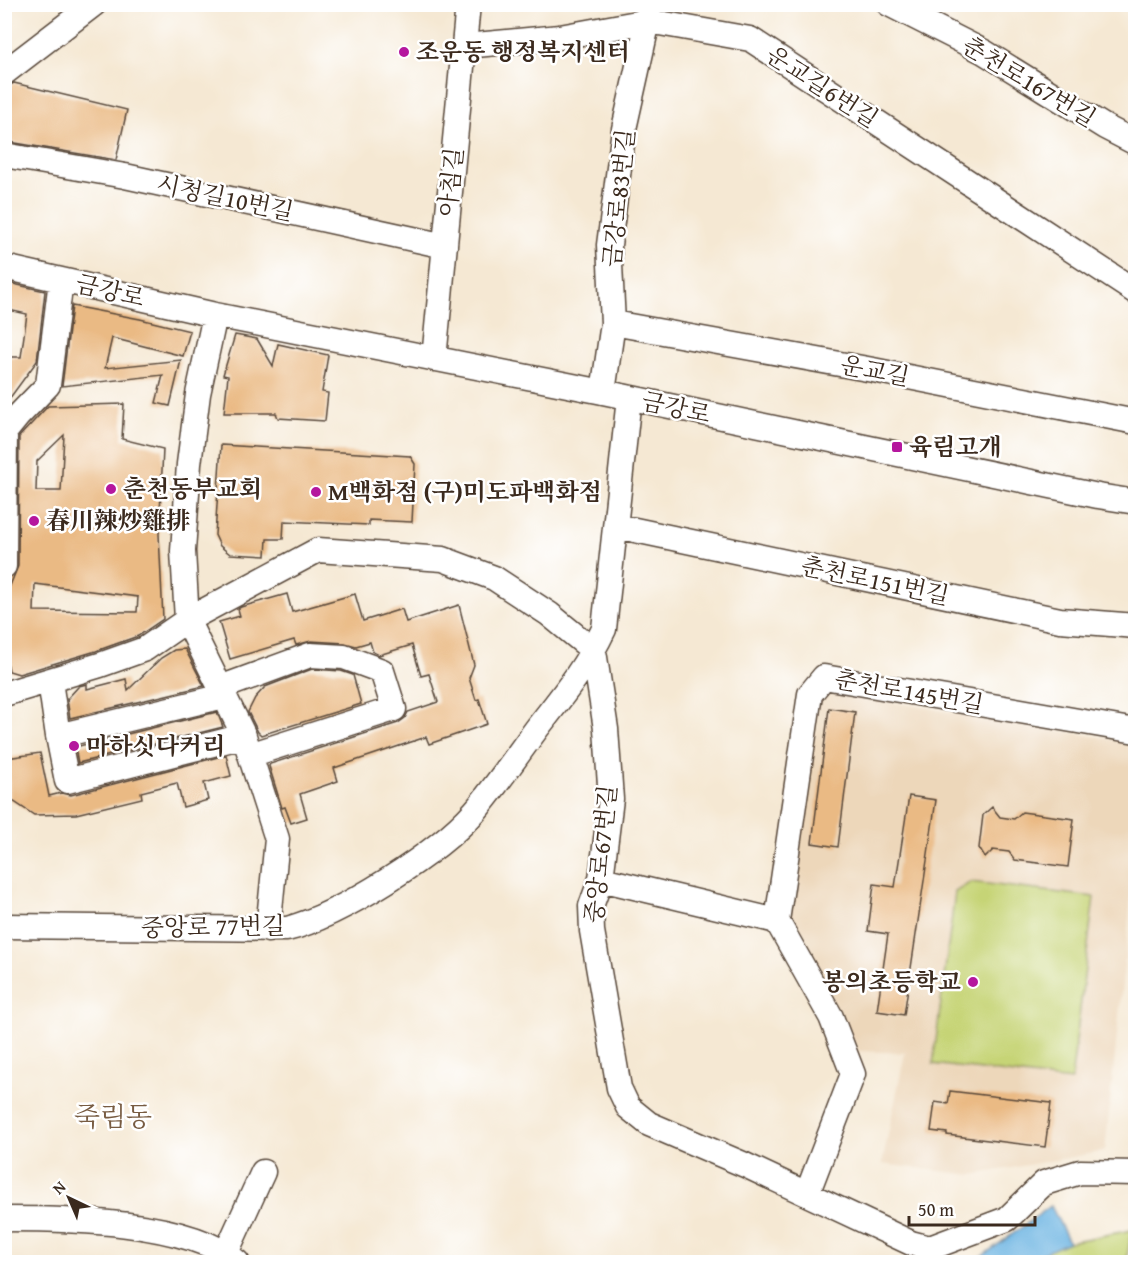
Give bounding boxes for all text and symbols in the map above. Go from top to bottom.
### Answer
street label: 춘천로167번길 [956,28,1103,135]
place label: 조운동 행정복지센터 [416,34,630,69]
street label: 운교길6번길 [759,37,885,136]
marker: 조운동 행정복지센터 [397,45,411,59]
street label: 금강로83번길 [594,127,643,269]
street label: 아침길 [429,146,472,218]
street label: 시청길10번길 [153,166,297,229]
street label: 금강로 [72,266,148,315]
street label: 운교길 [838,347,913,394]
street label: 금강로 [638,383,714,432]
place label: 육림고개 [909,429,1002,464]
marker: 육림고개 [890,440,904,454]
place label: 춘천동부교회 [123,471,262,506]
place label: M백화점 (구)미도파백화점 [328,474,602,509]
marker: 춘천동부교회 [104,482,118,496]
marker: M백화점 (구)미도파백화점 [309,485,323,499]
place label: 春川辣炒雞排 [46,503,190,538]
marker: 春川辣炒雞排 [27,514,41,528]
street label: 춘천로151번길 [798,548,952,613]
street label: 춘천로145번길 [832,661,986,722]
place label: 마하싯다커리 [86,728,225,763]
marker: 마하싯다커리 [67,739,81,753]
street label: 중앙로67번길 [576,783,625,925]
street label: 중앙로 77번길 [141,908,285,945]
place label: 봉의초등학교 [822,964,961,999]
marker: 봉의초등학교 [966,975,980,989]
district label: 죽림동 [74,1096,152,1136]
north arrow [39,1168,99,1228]
text: N [46,1175,71,1200]
scale bar [909,1189,1035,1227]
text: 50 m [918,1196,954,1223]

